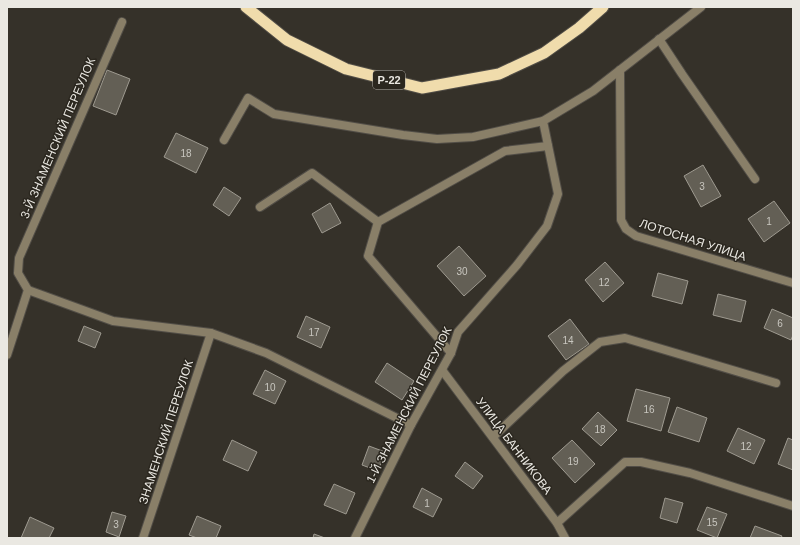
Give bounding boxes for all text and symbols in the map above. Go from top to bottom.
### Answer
street label: 3-Й ЗНАМЕНСКИЙ ПЕРЕУЛОК [17,55,98,221]
road number: Р-22 [373,71,405,89]
house number: 18 [180,148,192,159]
house number: 3 [699,181,705,192]
street label: ЛОТОСНАЯ УЛИЦА [638,216,748,264]
house number: 1 [766,216,772,227]
house number: 30 [456,266,468,277]
house number: 12 [598,277,610,288]
house number: 6 [777,318,783,329]
street label: 1-Й ЗНАМЕНСКИЙ ПЕРЕУЛОК [362,324,455,485]
house number: 17 [308,327,320,338]
house number: 14 [562,335,574,346]
street label: ЗНАМЕНСКИЙ ПЕРЕУЛОК [135,358,196,506]
house number: 10 [264,382,276,393]
street label: УЛИЦА БАННИКОВА [473,395,555,497]
house number: 16 [643,404,655,415]
house number: 18 [594,424,606,435]
house number: 12 [740,441,752,452]
house number: 19 [567,456,579,467]
house number: 1 [424,498,430,509]
house number: 15 [706,517,718,528]
house number: 3 [113,519,119,530]

